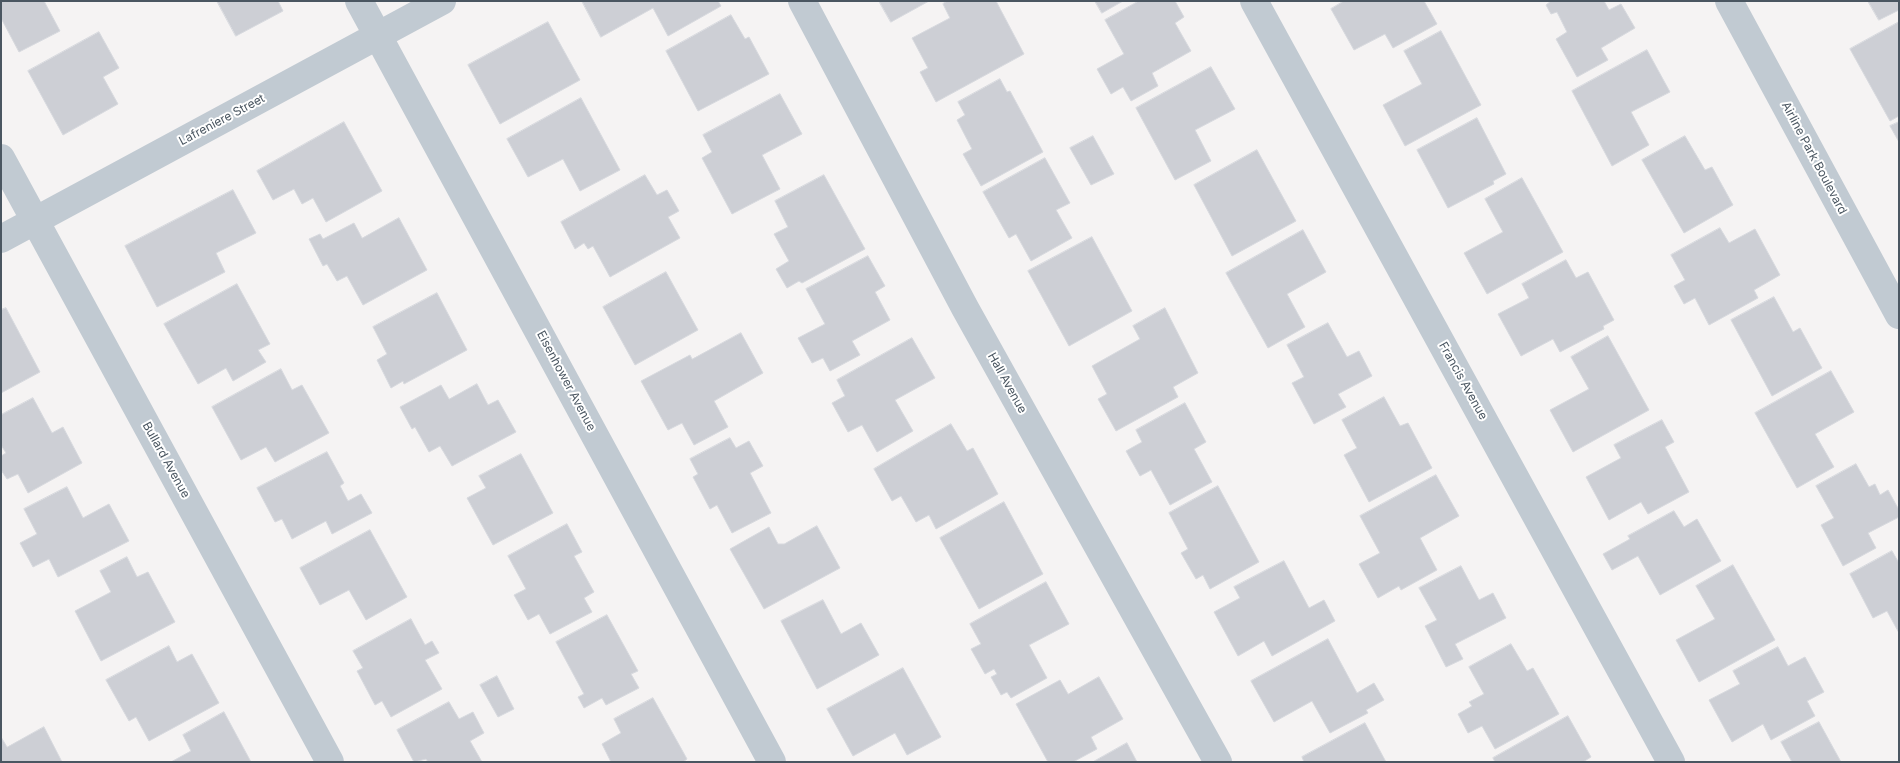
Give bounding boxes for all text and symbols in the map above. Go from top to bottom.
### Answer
street label: Lafreniere Street [177,91,267,149]
street label: Airline Park Boulevard [1778,99,1850,217]
street label: Eisenhower Avenue [534,329,598,433]
street label: Francis Avenue [1436,340,1490,422]
street label: Hall Avenue [984,350,1030,416]
street label: Bullard Avenue [139,419,193,501]

